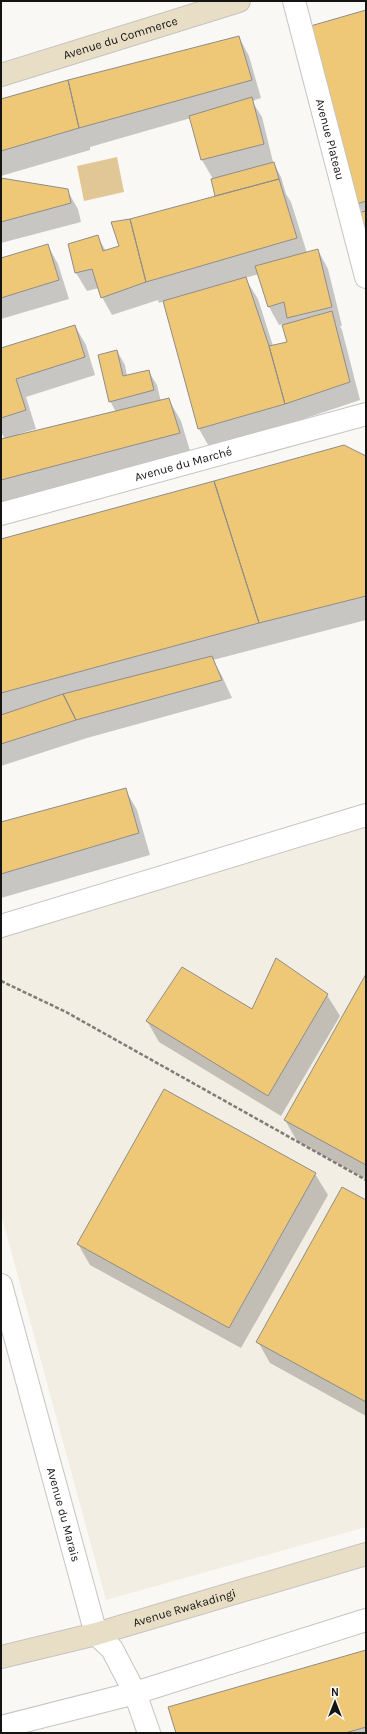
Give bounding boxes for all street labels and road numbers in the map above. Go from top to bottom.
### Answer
street label: Avenue du Commerce [61,14,179,62]
street label: Avenue Plateau [313,97,347,182]
street label: Avenue du Marché [133,444,234,484]
street label: Avenue du Marais [44,1466,83,1563]
street label: Avenue Rwakadingi [131,1586,238,1630]

